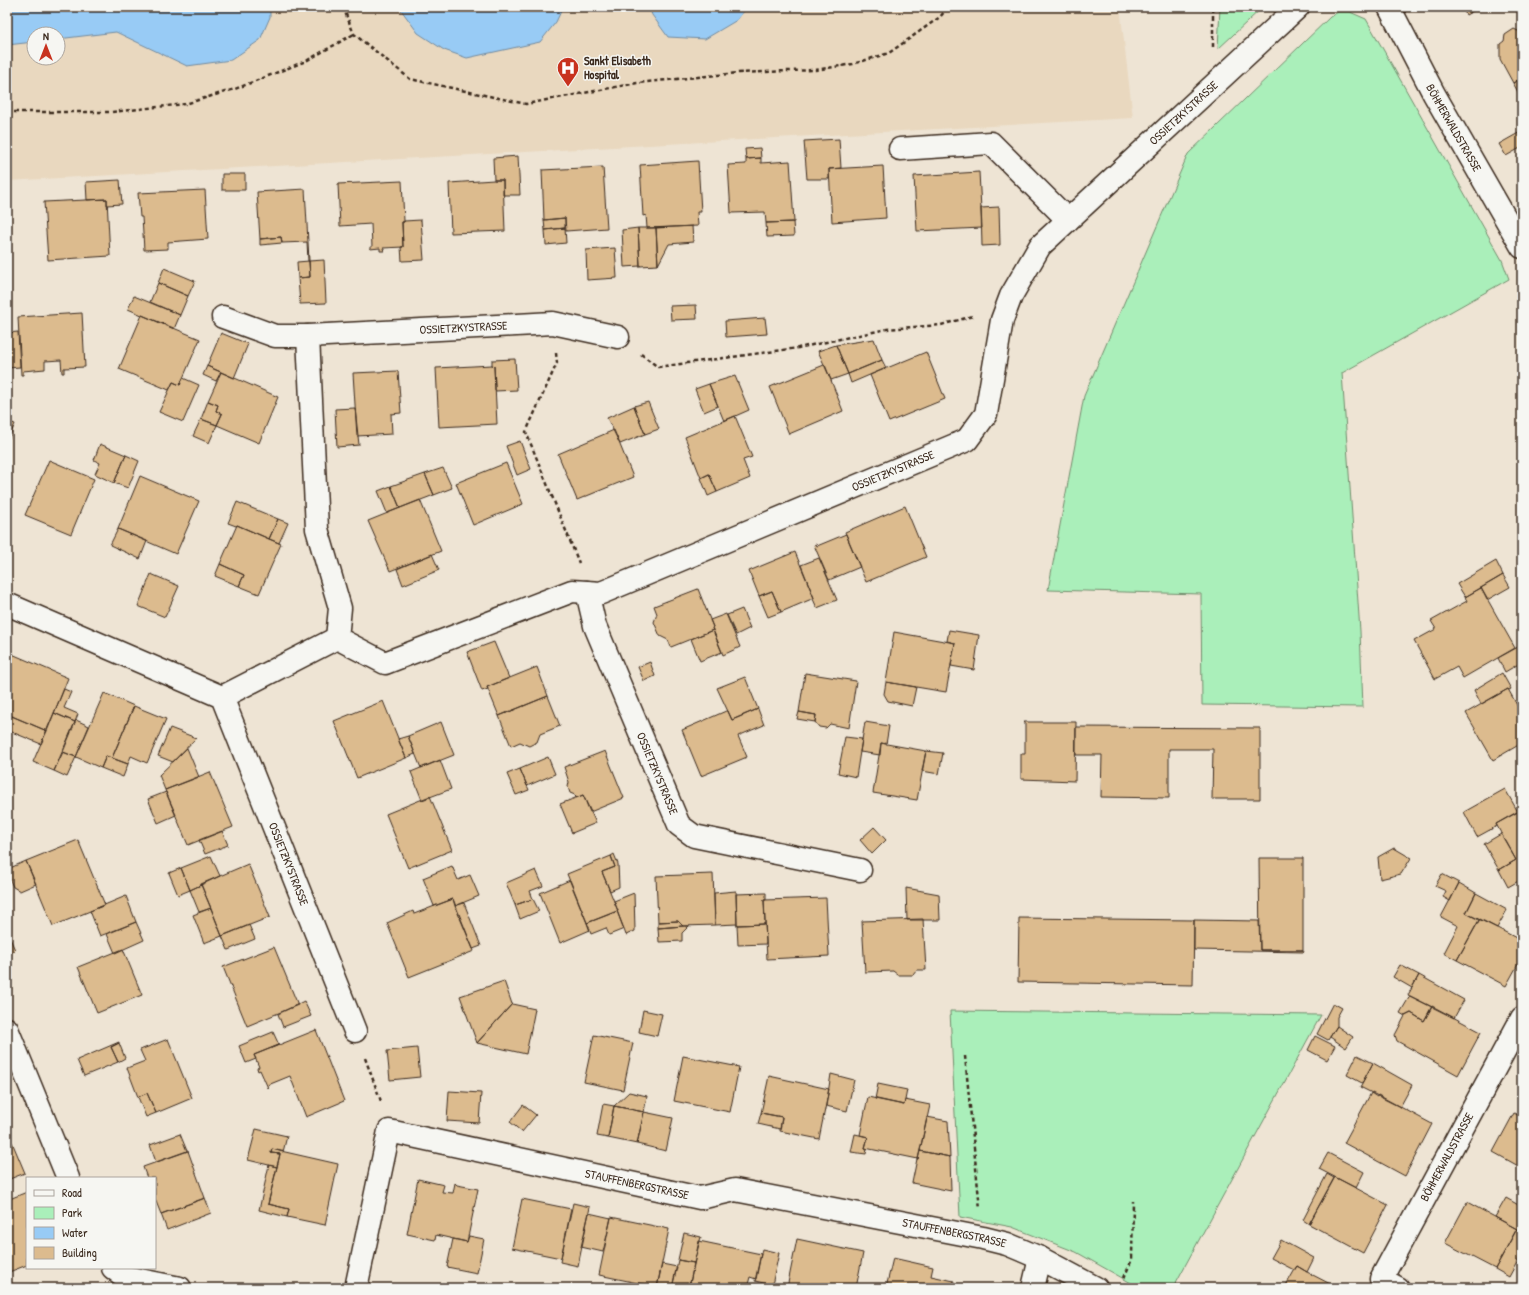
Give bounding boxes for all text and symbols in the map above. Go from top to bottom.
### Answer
north arrow [26,26,66,66]
text: N [43,29,49,43]
place label: Sankt Elisabeth Hospital [584,52,652,84]
hospital icon: Sankt Elisabeth Hospital [555,55,581,88]
street label: OSSIETZKYSTRASSE [1145,76,1222,149]
street label: BÖHMERWALDSTRASSE [1422,81,1486,175]
street label: OSSIETZKYSTRASSE [419,316,508,338]
street label: OSSIETZKYSTRASSE [849,445,937,495]
street label: OSSIETZKYSTRASSE [633,729,683,818]
street label: OSSIETZKYSTRASSE [265,820,313,908]
street label: BÖHMERWALDSTRASSE [1416,1109,1478,1204]
street label: STAUFFENBERGSTRASSE [584,1164,691,1204]
legend [26,1177,156,1269]
text: Road [62,1184,82,1201]
text: Park [62,1204,82,1221]
street label: STAUFFENBERGSTRASSE [901,1214,1009,1252]
text: Water [62,1224,88,1241]
text: Building [62,1244,97,1261]

